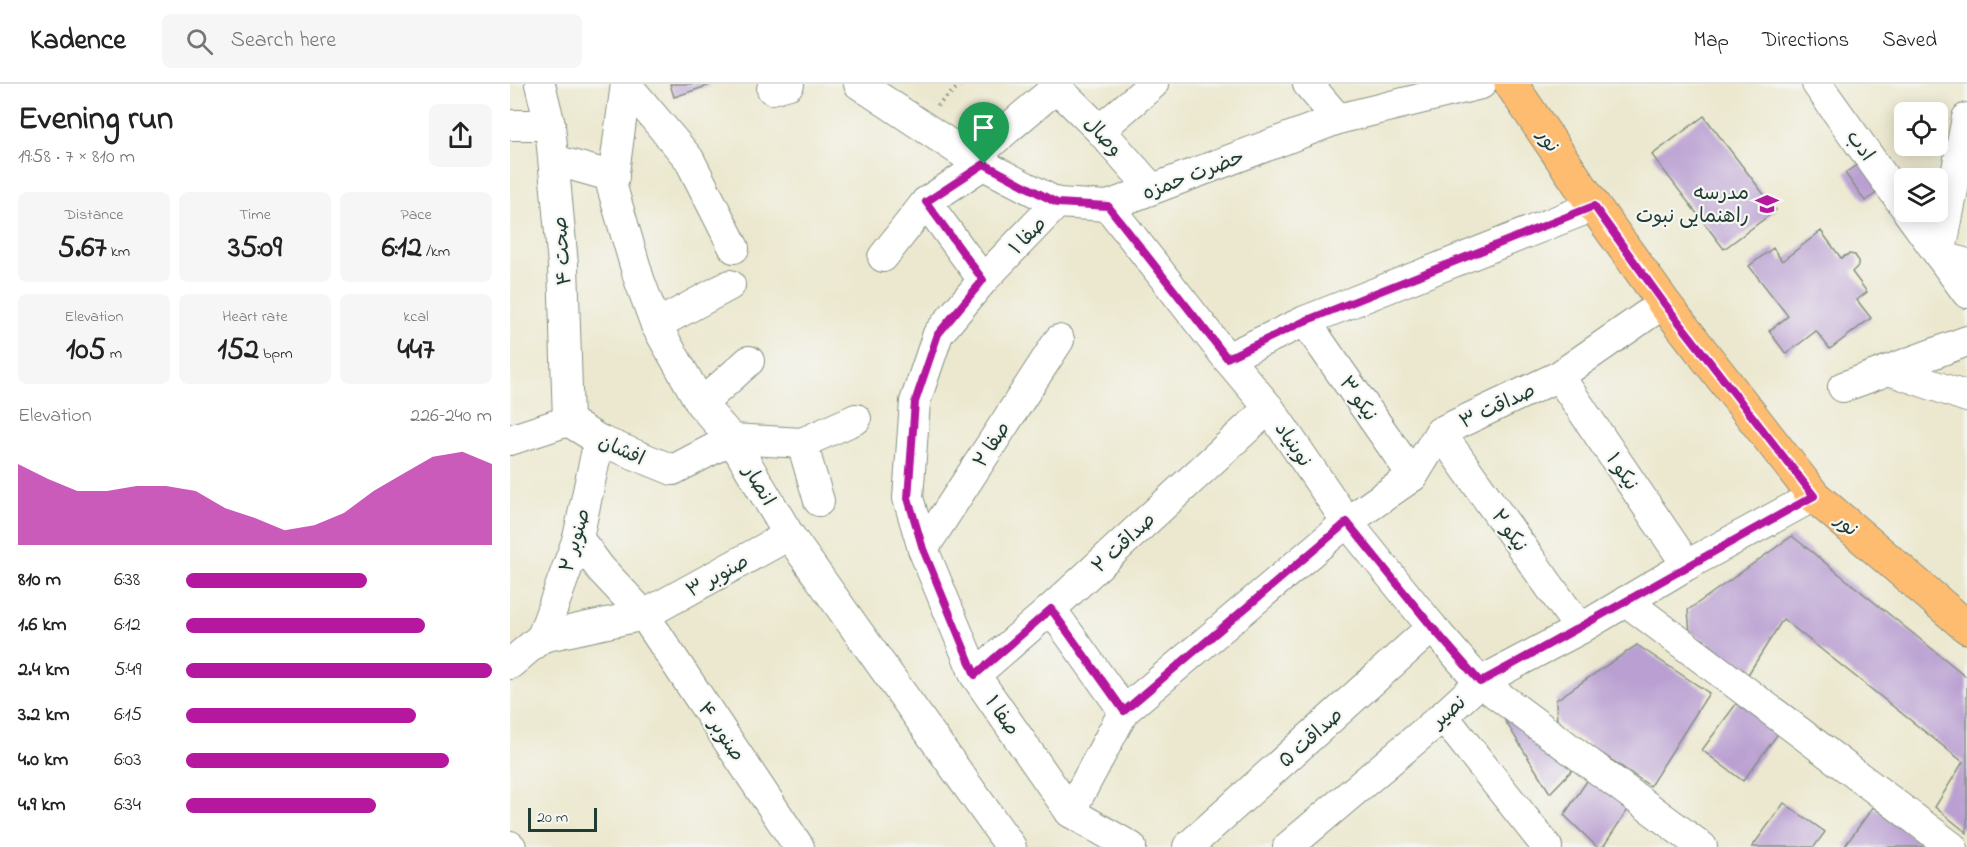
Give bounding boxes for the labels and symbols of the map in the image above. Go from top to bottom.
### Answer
pin [958,102,1009,164]
street label: وصال [1076,111,1129,165]
street label: نور [1528,123,1565,159]
street label: ادب [1838,125,1880,168]
street label: حضرت حمزه [1139,144,1249,209]
place label: مدرسه راهنمایی نبوت [1636,180,1749,232]
school or university icon: مدرسه راهنمایی نبوت [1754,191,1780,217]
street label: صفا ۱ [1003,211,1054,262]
street label: صحت ۴ [547,215,580,286]
street label: نیکو ۳ [1331,371,1383,428]
street label: صداقت ۳ [1455,377,1541,437]
street label: صفا ۲ [967,417,1019,474]
street label: نوبنیاد [1266,417,1318,474]
street label: افشان [593,428,649,474]
street label: نیکو ۱ [1598,448,1644,497]
street label: انصار [733,459,781,512]
street label: نیکو ۲ [1483,504,1533,559]
street label: صنوبر ۲ [554,506,599,576]
street label: صداقت ۲ [1086,507,1163,581]
street label: نور [1826,507,1864,544]
street label: صنوبر ۳ [682,548,755,606]
street label: صفا ۱ [977,690,1025,743]
street label: نصیر [1424,690,1473,738]
street label: صنوبر ۴ [689,697,750,768]
street label: صداقت ۵ [1273,702,1350,776]
scale bar [528,805,597,832]

